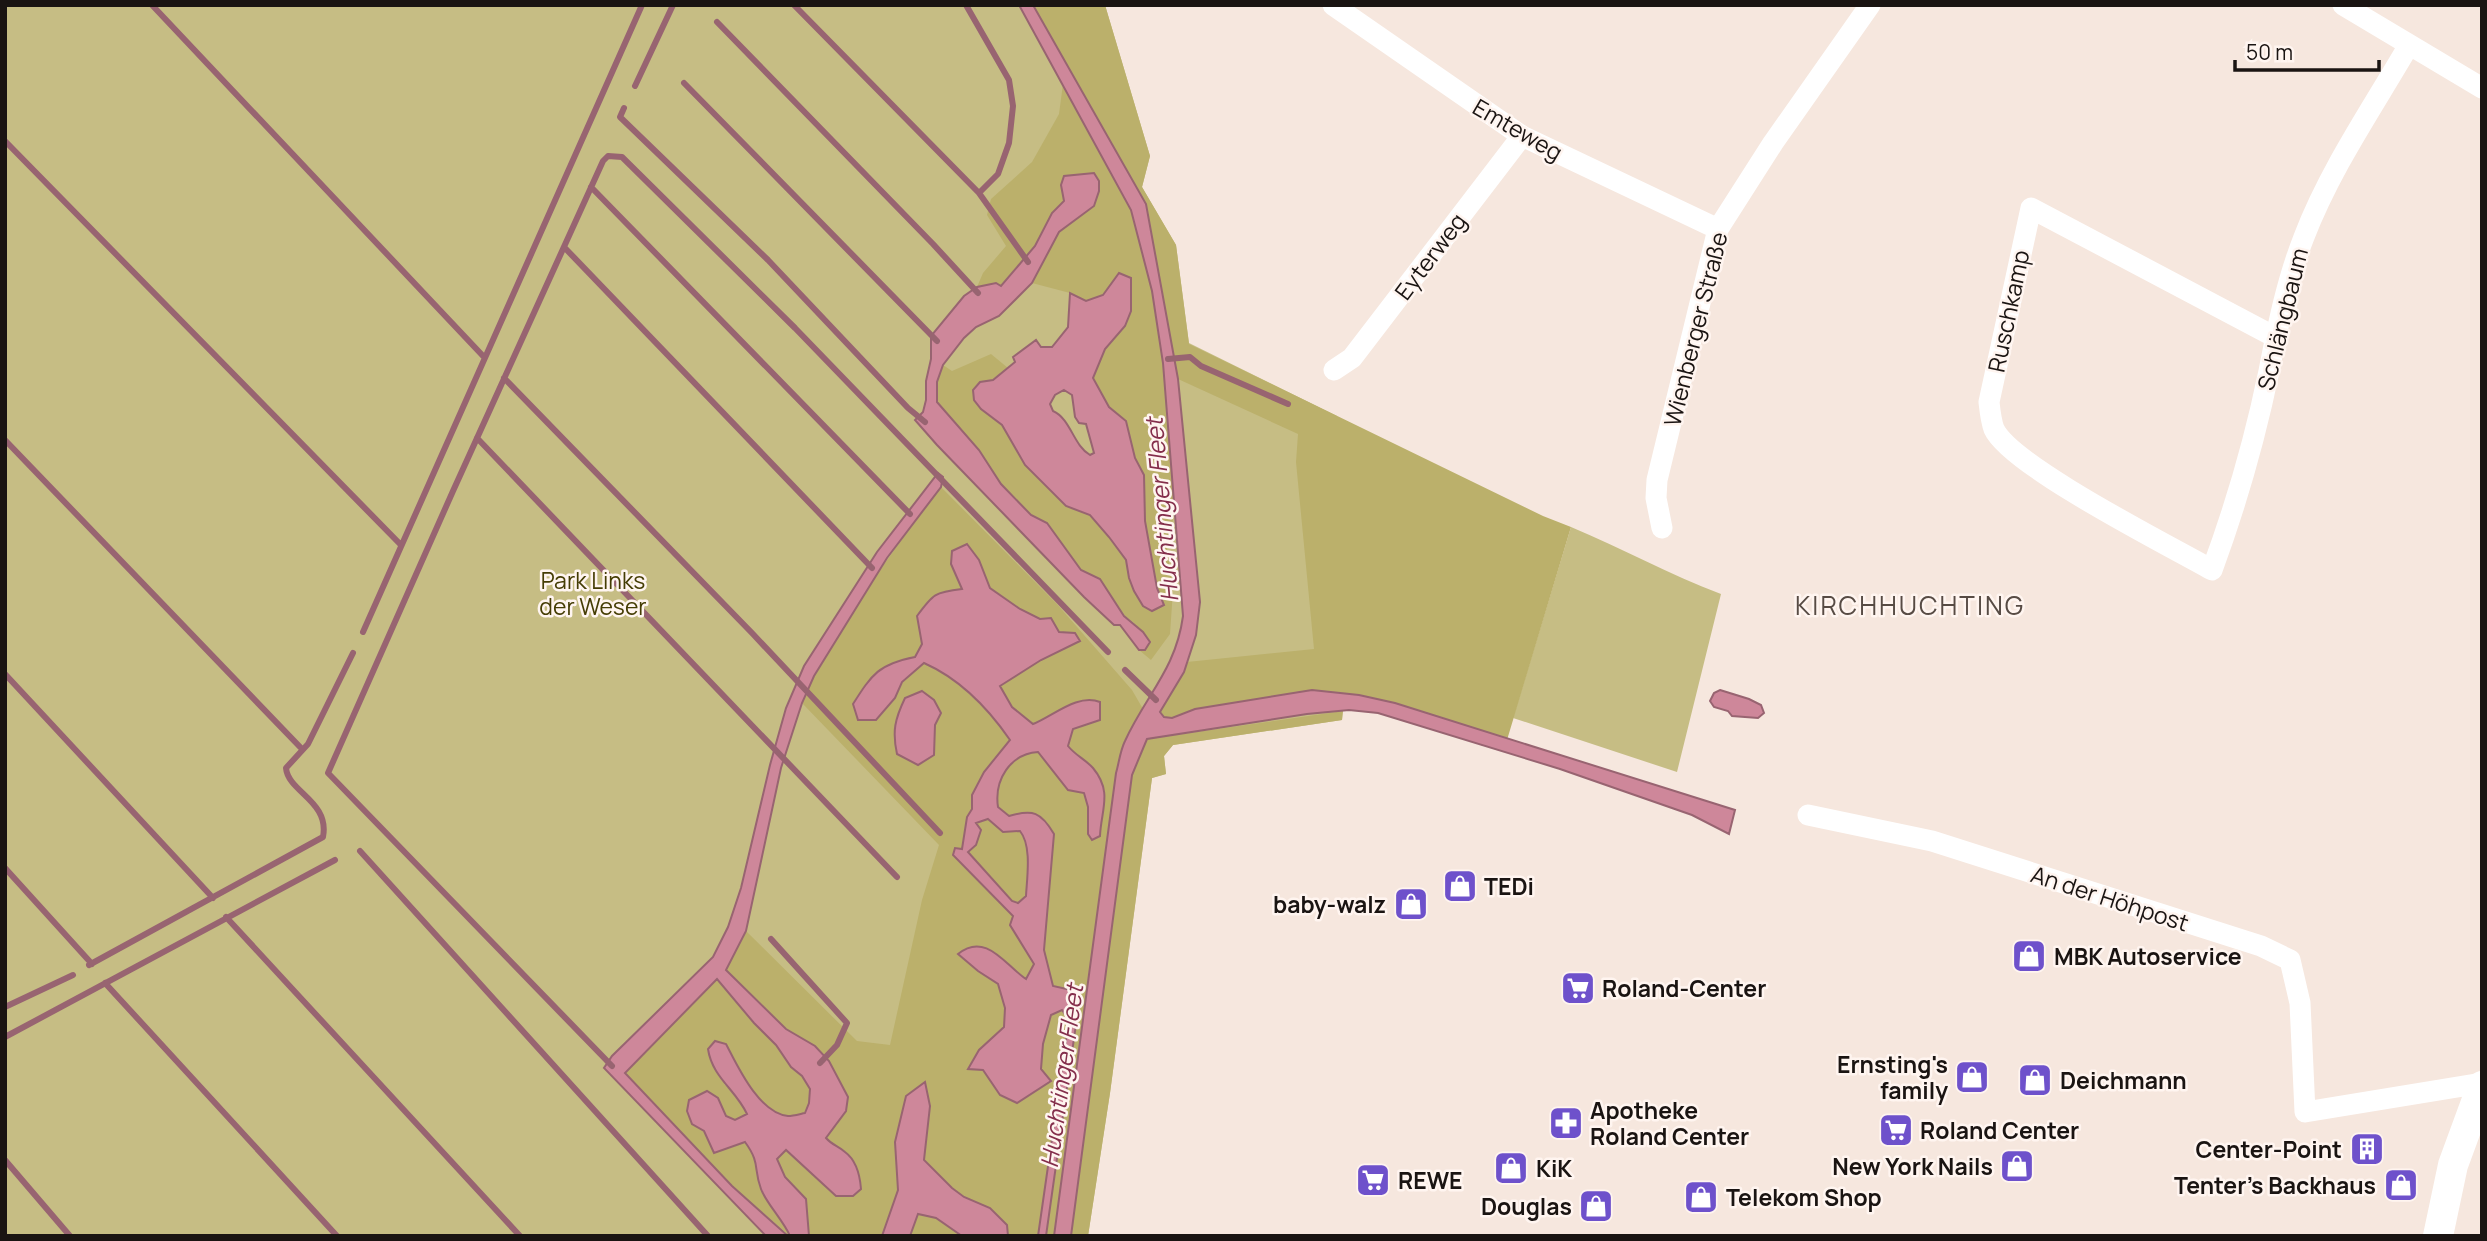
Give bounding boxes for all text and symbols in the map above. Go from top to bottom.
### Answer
scale bar [2235,28,2378,72]
text: 50 m [2246,38,2293,66]
street label: Emteweg [1467,90,1569,168]
street label: Eyterweg [1387,206,1473,306]
street label: Wienberger Straße [1655,228,1735,430]
street label: Schlängbaum [2249,245,2315,393]
street label: Ruschkamp [1979,247,2037,375]
water label: Huchtinger Fleet [1136,414,1185,603]
park label: Park Links der Weser [539,564,647,622]
district label: KIRCHHUCHTING [1795,587,2025,623]
street label: An der Höhpost [2027,857,2193,939]
shop icon: TEDi [1441,867,1479,905]
place label: TEDi [1484,870,1534,902]
shop icon: baby-walz [1392,885,1430,923]
place label: baby-walz [1273,888,1386,920]
shop icon: MBK Autoservice [2010,937,2048,975]
place label: MBK Autoservice [2054,940,2242,972]
supermarket icon: Roland-Center [1559,969,1597,1007]
place label: Roland-Center [1602,972,1766,1004]
water label: Huchtinger Fleet [1032,980,1091,1170]
place label: Ernsting's family [1837,1048,1948,1106]
shop icon: Ernsting's family [1953,1058,1991,1096]
shop icon: Deichmann [2016,1061,2054,1099]
place label: Deichmann [2060,1064,2187,1096]
place label: Apotheke Roland Center [1590,1094,1749,1152]
pharmacy icon: Apotheke Roland Center [1547,1104,1585,1142]
supermarket icon: Roland Center [1877,1111,1915,1149]
place label: Roland Center [1920,1114,2079,1146]
building icon: Center-Point [2348,1130,2386,1168]
place label: Center-Point [2196,1133,2342,1165]
shop icon: New York Nails [1998,1147,2036,1185]
shop icon: KiK [1492,1149,1530,1187]
place label: New York Nails [1832,1150,1993,1182]
place label: KiK [1536,1152,1572,1184]
supermarket icon: REWE [1354,1161,1392,1199]
place label: REWE [1398,1164,1463,1196]
shop icon: Tenter's Backhaus [2382,1166,2420,1204]
place label: Tenter's Backhaus [2174,1169,2376,1201]
shop icon: Telekom Shop [1682,1178,1720,1216]
place label: Telekom Shop [1726,1181,1882,1213]
shop icon: Douglas [1577,1187,1615,1225]
place label: Douglas [1481,1190,1572,1222]

